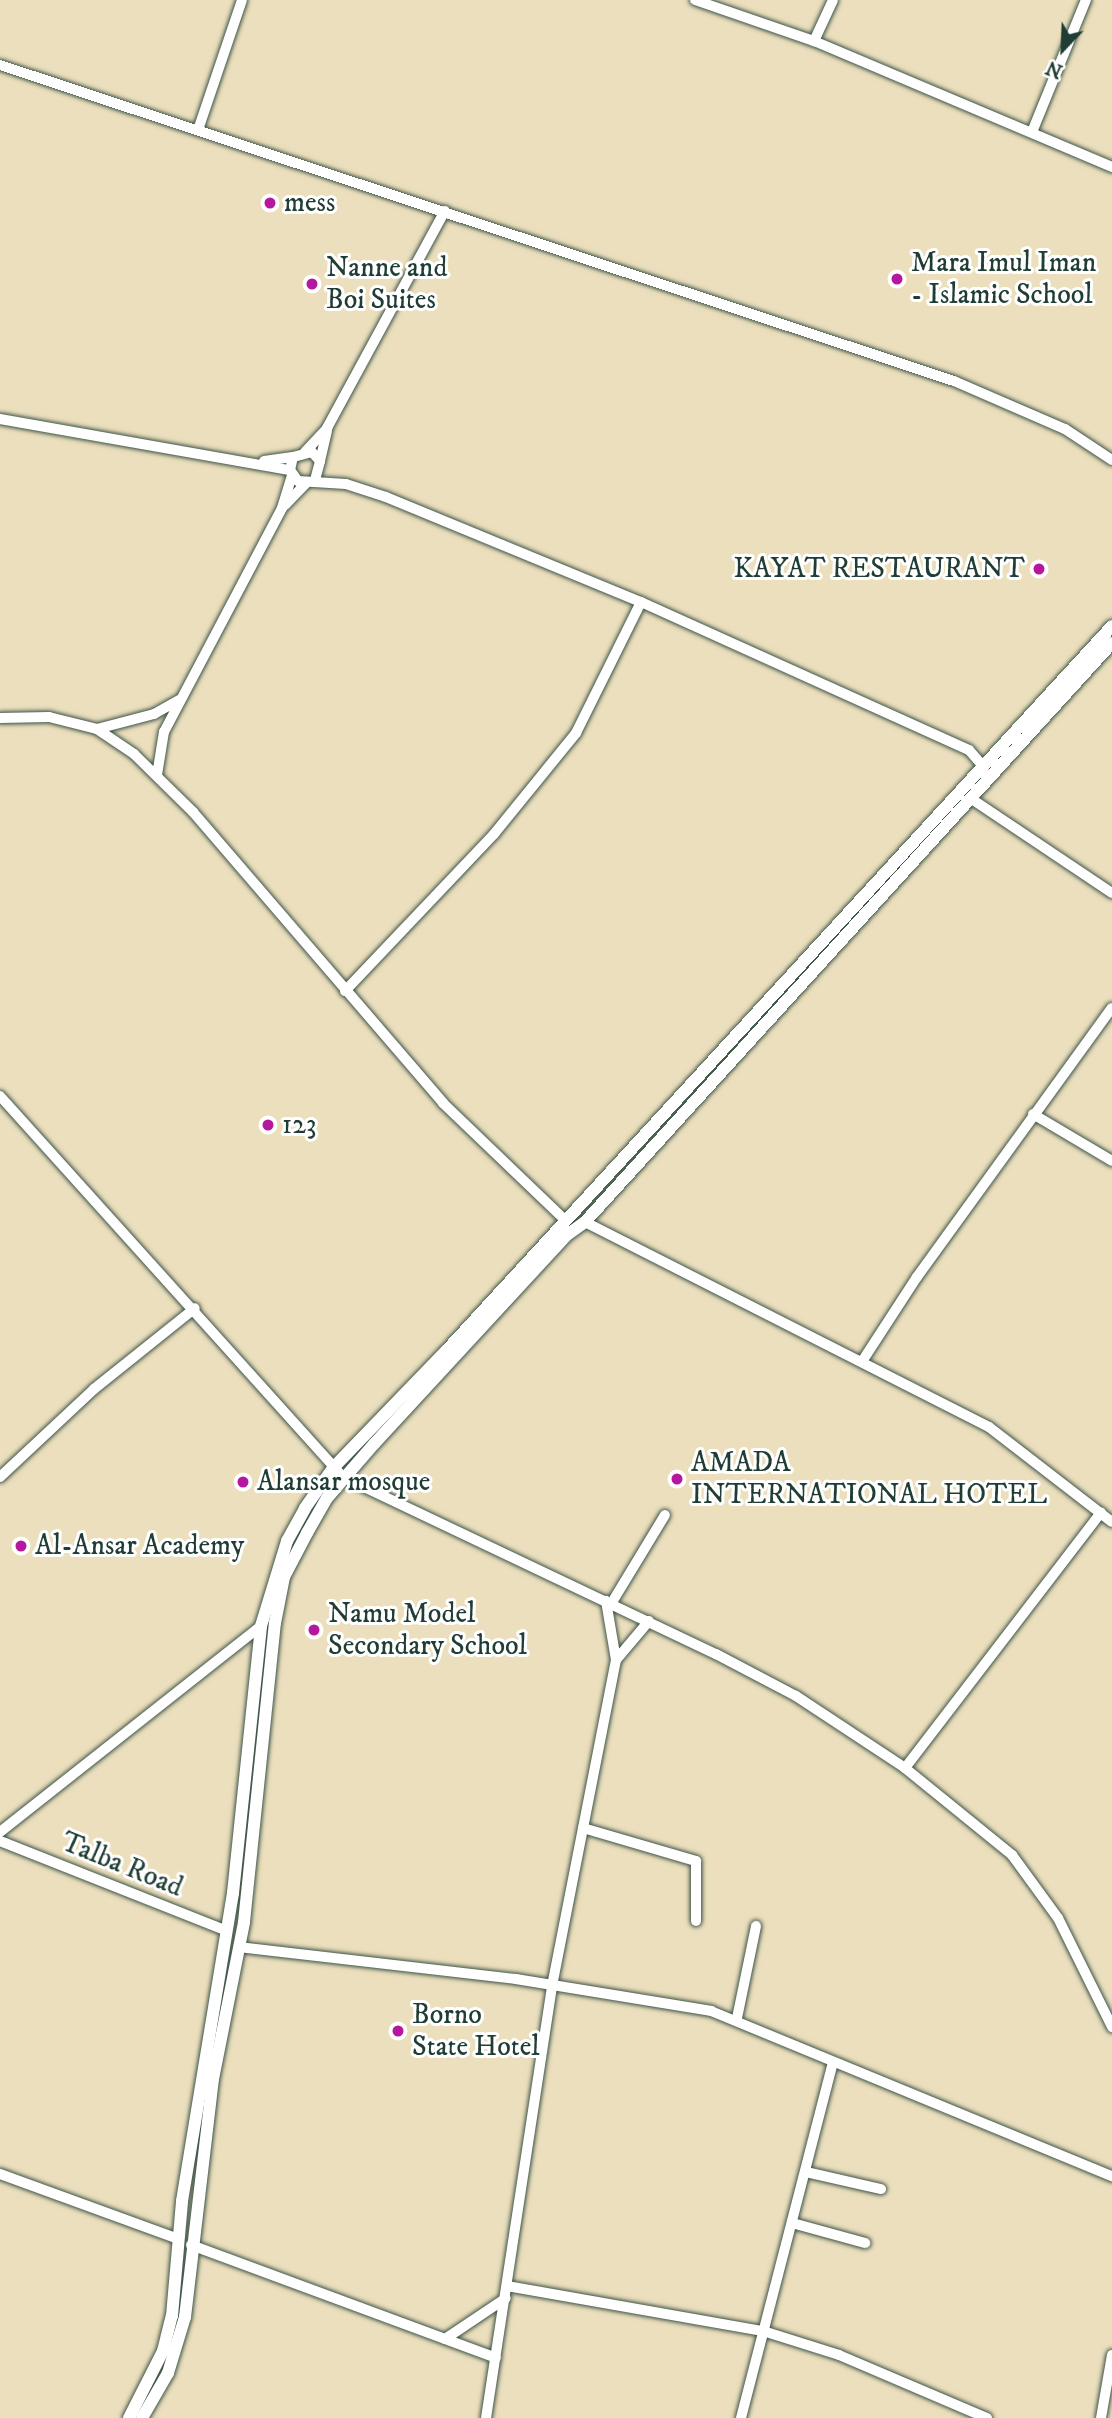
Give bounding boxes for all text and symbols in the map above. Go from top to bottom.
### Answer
north arrow [1028,14,1098,84]
text: N [1043,55,1066,82]
place label: mess [284,186,335,220]
marker: mess [262,195,278,211]
place label: Mara Imul Iman - Islamic School [911,246,1096,312]
place label: Nanne and Boi Suites [326,251,447,317]
marker: Mara Imul Iman - Islamic School [889,271,905,287]
marker: Nanne and Boi Suites [304,276,320,292]
place label: KAYAT RESTAURANT [734,552,1025,586]
marker: KAYAT RESTAURANT [1031,561,1047,577]
place label: 123 [282,1108,316,1142]
marker: 123 [260,1117,276,1133]
place label: AMADA INTERNATIONAL HOTEL [691,1446,1047,1512]
place label: Alansar mosque [257,1465,430,1499]
marker: AMADA INTERNATIONAL HOTEL [669,1471,685,1487]
marker: Alansar mosque [235,1474,251,1490]
place label: Al-Ansar Academy [35,1529,244,1563]
marker: Al-Ansar Academy [13,1538,29,1554]
place label: Namu Model Secondary School [328,1597,527,1663]
marker: Namu Model Secondary School [306,1622,322,1638]
street label: Talba Road [56,1825,188,1905]
place label: Borno State Hotel [412,1998,540,2064]
marker: Borno State Hotel [390,2023,406,2039]

